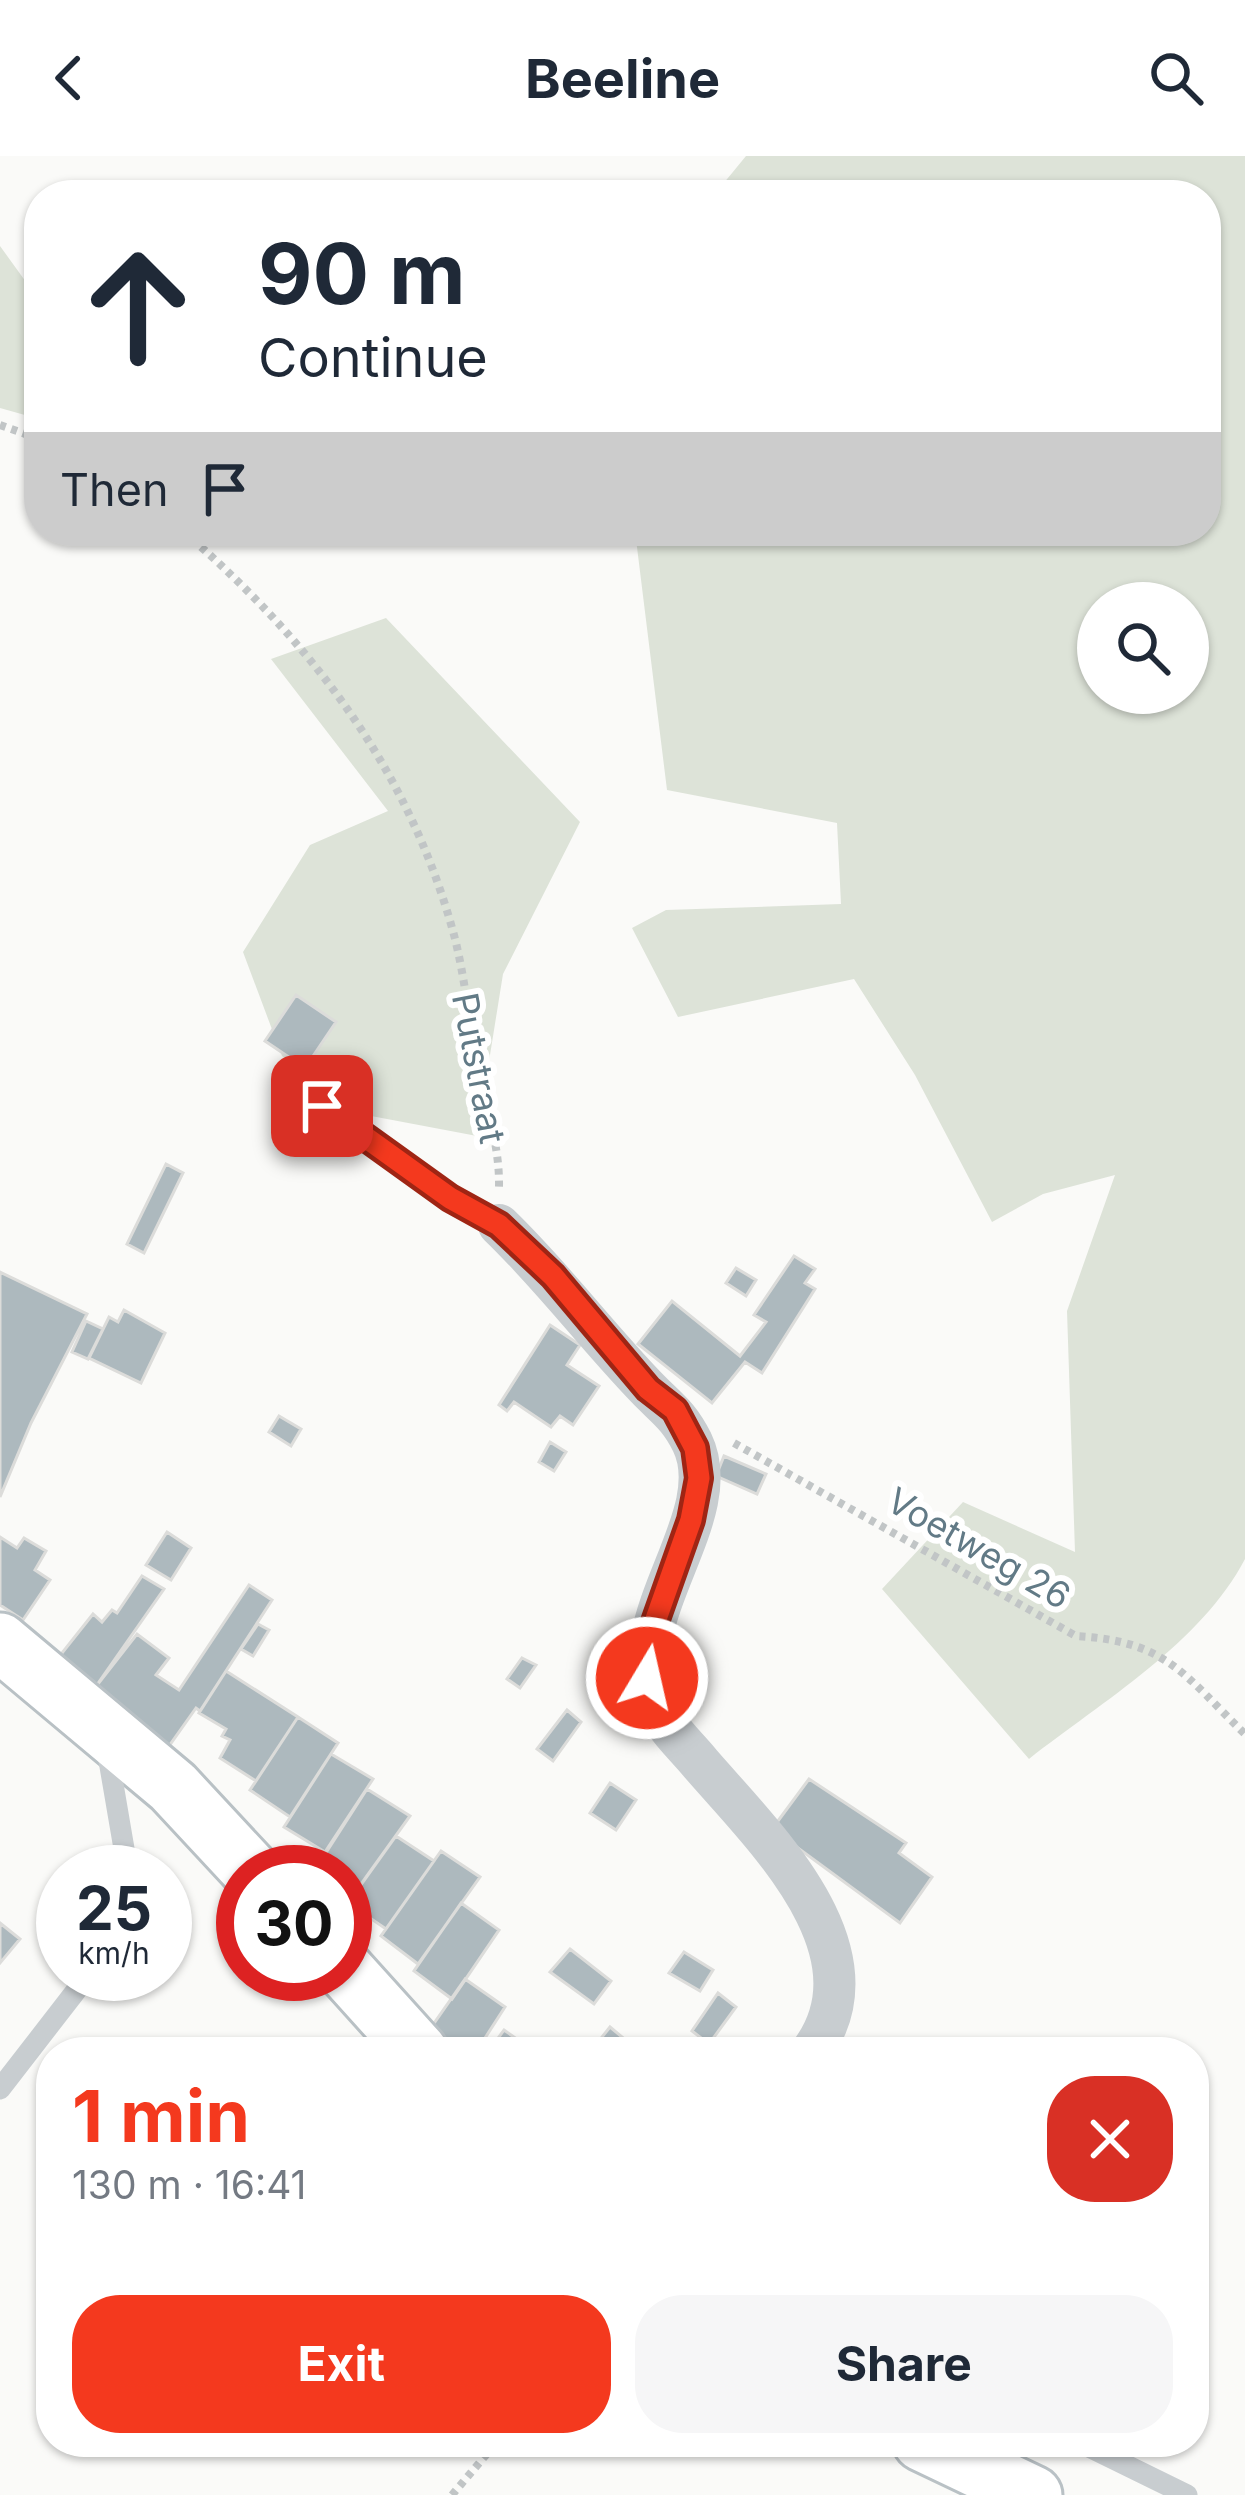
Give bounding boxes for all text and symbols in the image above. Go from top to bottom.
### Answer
icon: back [36,45,102,111]
icon: search [1143,45,1209,111]
text: Beeline [525,46,720,111]
text: 90 m [258,223,466,324]
icon: ahead [60,228,216,384]
text: Continue [258,325,488,390]
icon: arrive [192,456,258,522]
text: Then [60,462,168,517]
map controls [1077,582,1209,714]
button: search [1077,582,1209,714]
street label: Putstraat [443,989,515,1147]
pin [271,1055,373,1157]
icon: arrive [289,1073,355,1139]
street label: Voetweg 26 [880,1478,1078,1618]
position arrow [584,1615,710,1741]
speed limit sign: 30 [216,1845,372,2001]
text: 25 [76,1872,152,1944]
text: km/h [78,1935,150,1971]
text: 1 min [72,2072,250,2159]
button: close [1047,2076,1173,2202]
text: 130 m · 16:41 [72,2161,306,2208]
button: Exit [72,2295,611,2433]
button: Share [635,2295,1173,2433]

